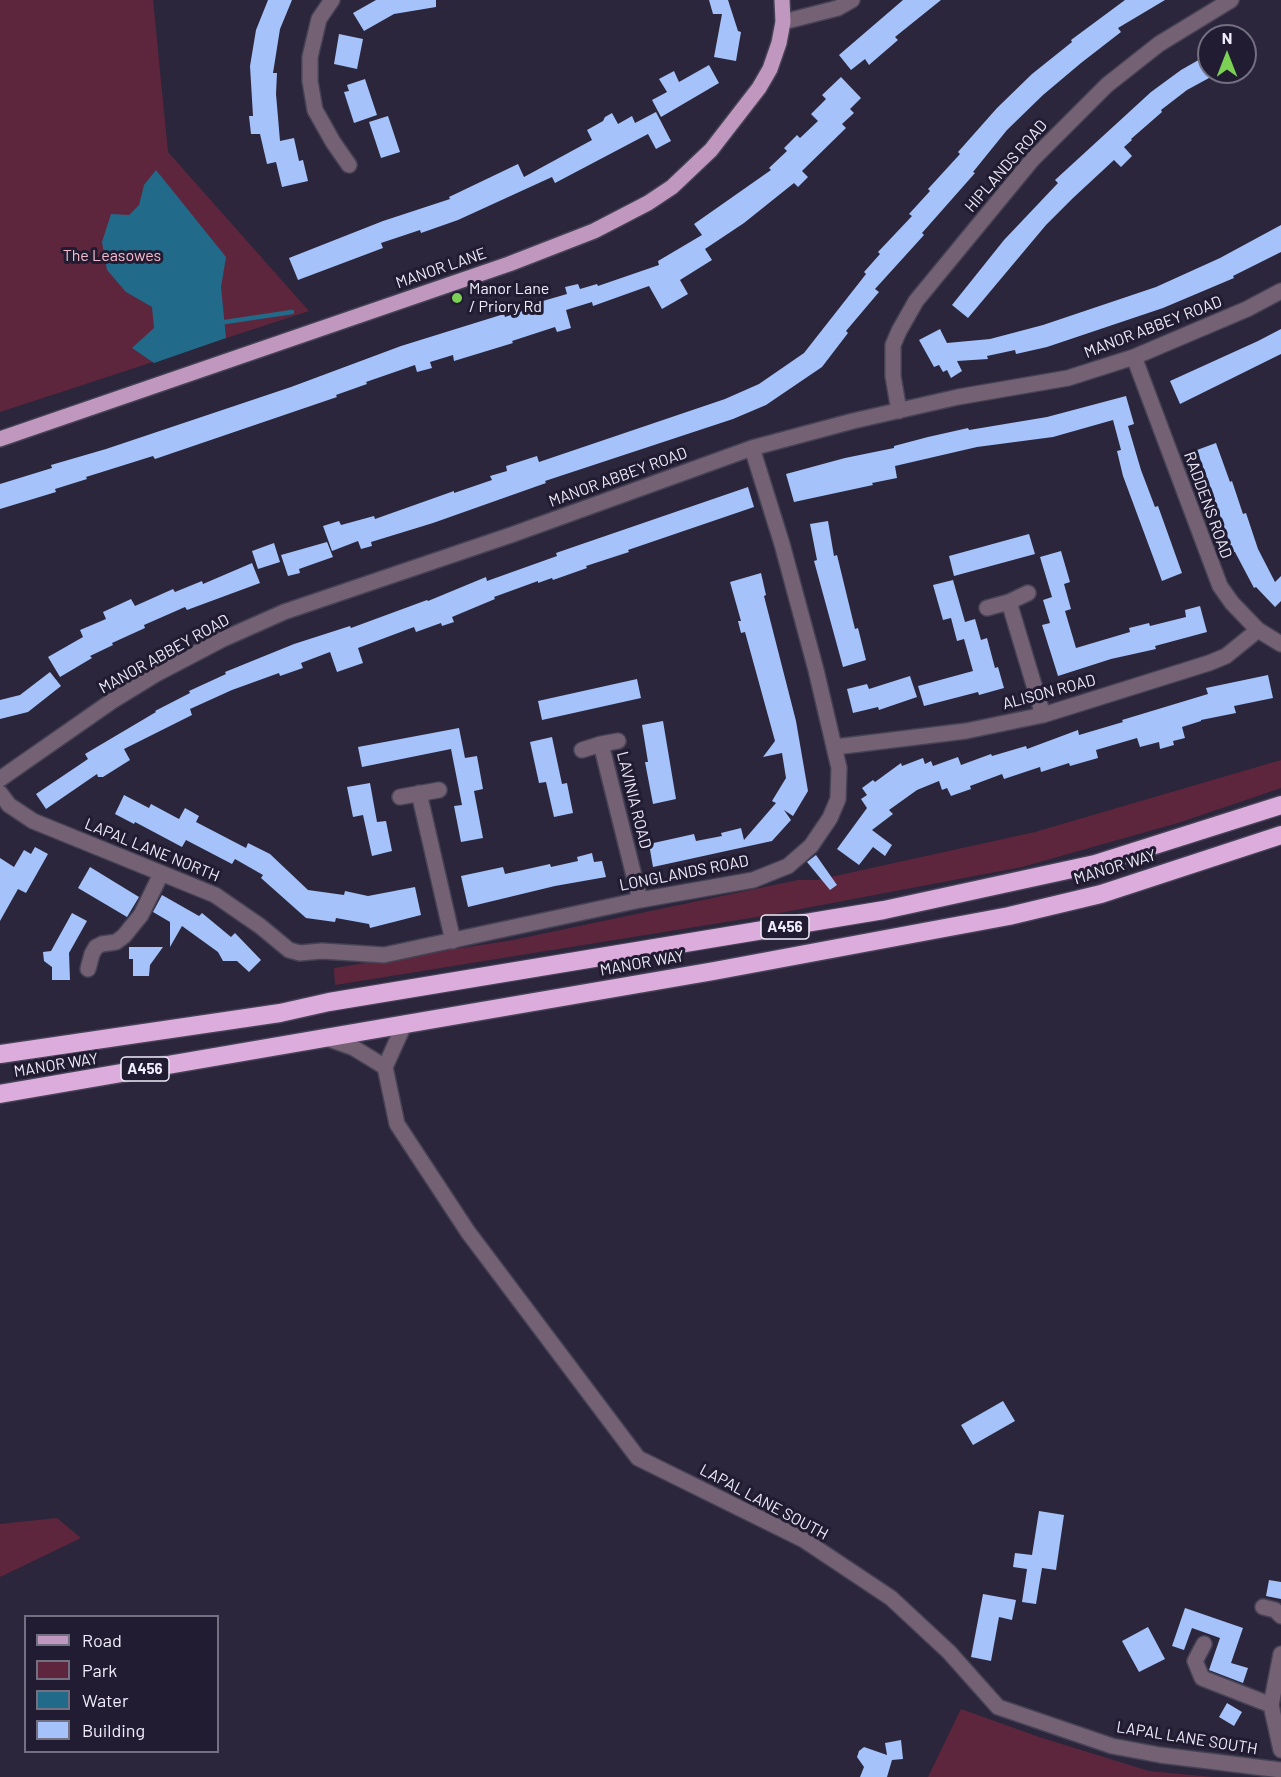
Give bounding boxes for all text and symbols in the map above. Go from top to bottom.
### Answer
north arrow [1197,24,1257,84]
text: N [1222,28,1232,47]
street label: HIPLANDS ROAD [961,116,1051,216]
street label: MANOR LANE [393,244,489,292]
park label: The Leasowes [63,246,161,266]
place label: Manor Lane / Priory Rd [469,279,549,317]
marker: Manor Lane / Priory Rd [450,291,464,305]
street label: MANOR ABBEY ROAD [1081,292,1225,362]
street label: MANOR ABBEY ROAD [546,443,690,511]
street label: RADDENS ROAD [1180,449,1236,561]
street label: MANOR ABBEY ROAD [96,610,232,698]
street label: ALISON ROAD [1000,670,1098,714]
street label: LAVINIA ROAD [613,749,655,851]
street label: LAPAL LANE NORTH [82,814,222,886]
street label: MANOR WAY [1072,845,1158,889]
street label: LONGLANDS ROAD [618,851,750,895]
road number: A456 [761,915,809,939]
street label: MANOR WAY [598,946,686,980]
street label: MANOR WAY [12,1049,100,1081]
road number: A456 [121,1057,169,1081]
street label: LAPAL LANE SOUTH [696,1460,832,1544]
legend [24,1615,219,1753]
text: Road [82,1629,122,1651]
text: Park [82,1659,117,1681]
text: Water [82,1689,129,1711]
street label: LAPAL LANE SOUTH [1115,1717,1259,1759]
text: Building [82,1719,145,1741]

